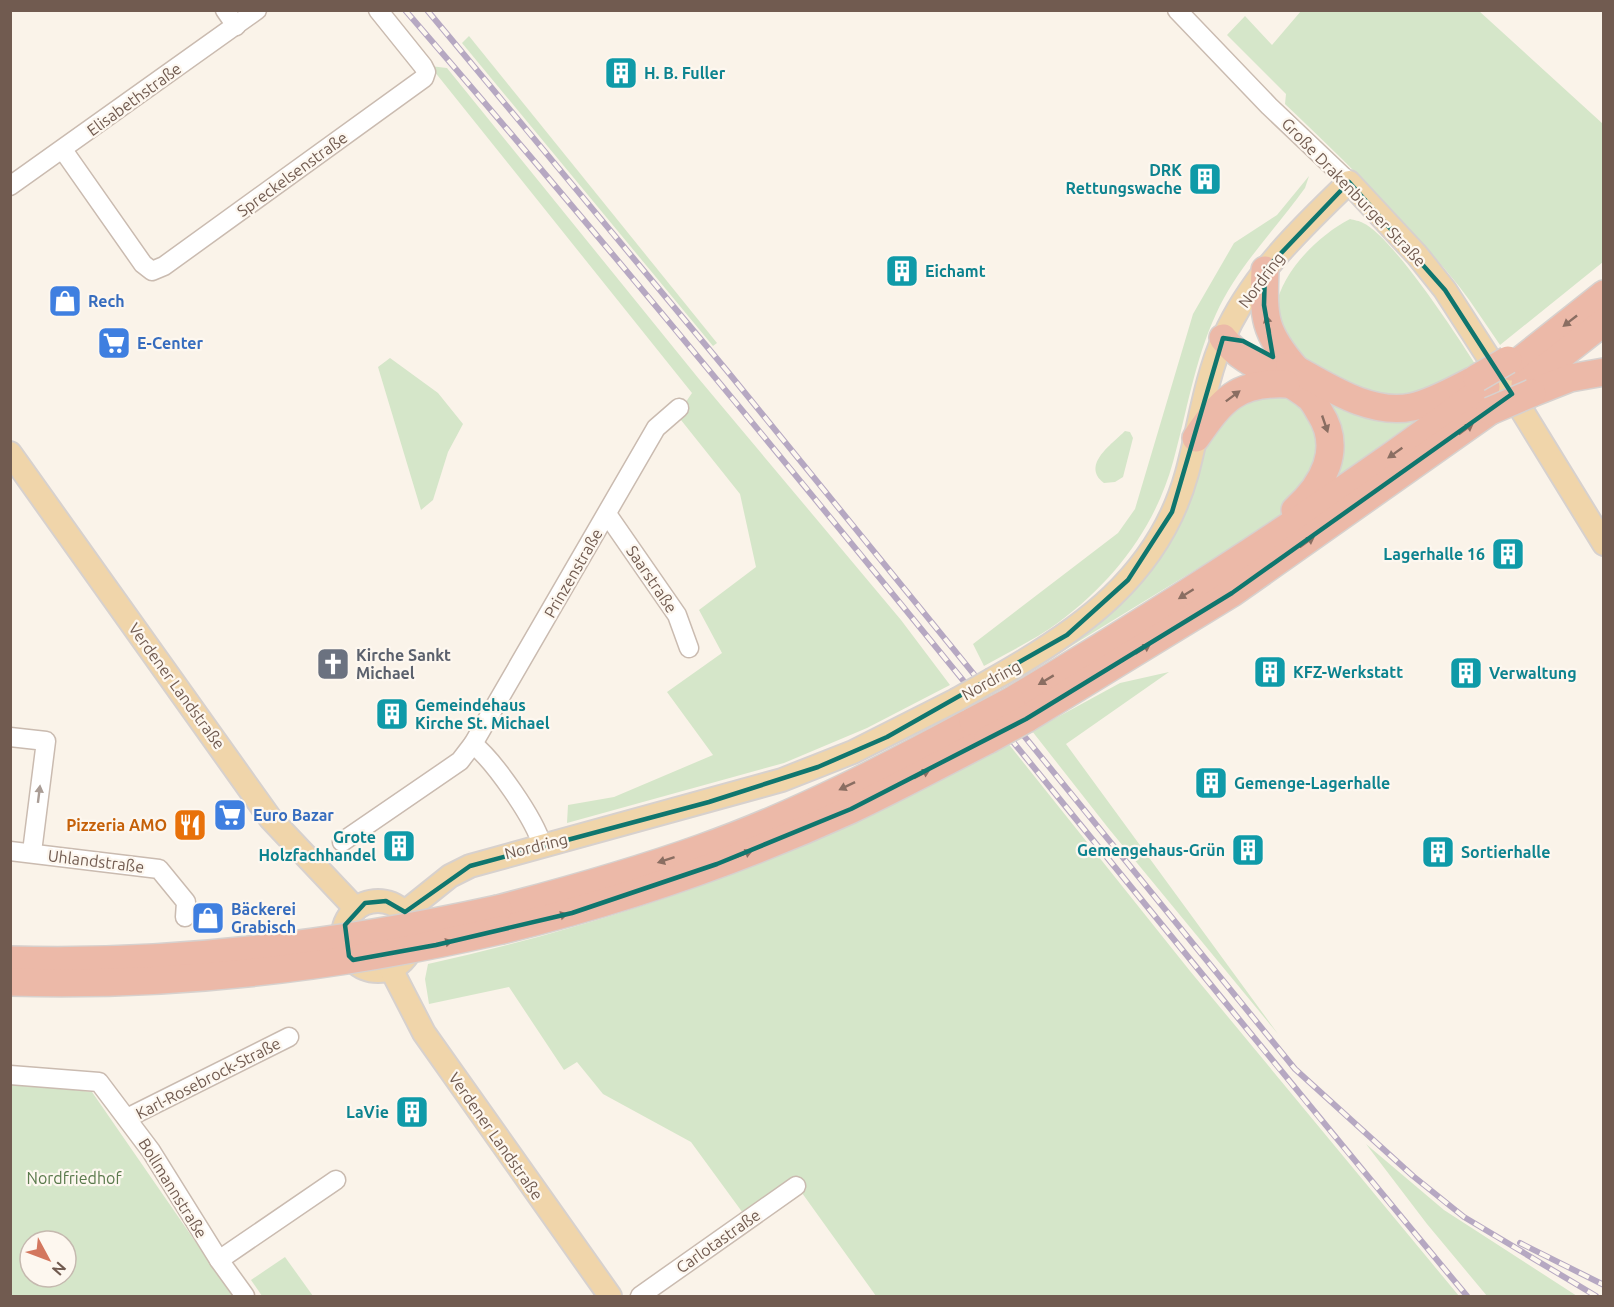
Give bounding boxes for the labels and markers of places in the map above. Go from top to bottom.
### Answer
building icon: H. B. Fuller [603,55,639,91]
place label: H. B. Fuller [644,64,726,82]
place label: DRK Rettungswache [1066,161,1182,197]
building icon: DRK Rettungswache [1187,161,1223,197]
building icon: Eichamt [884,253,920,289]
place label: Eichamt [925,262,986,280]
shop icon: Rech [47,283,83,319]
place label: Rech [88,292,125,310]
supermarket icon: E-Center [96,325,132,361]
place label: E-Center [137,334,204,352]
building icon: Lagerhalle 16 [1490,536,1526,572]
place label: Lagerhalle 16 [1383,545,1485,563]
church icon: Kirche Sankt Michael [315,646,351,682]
place label: Kirche Sankt Michael [356,646,451,682]
building icon: KFZ-Werkstatt [1252,654,1288,690]
building icon: Verwaltung [1448,655,1484,691]
place label: KFZ-Werkstatt [1293,663,1403,681]
place label: Verwaltung [1489,664,1577,682]
building icon: Gemeindehaus Kirche St. Michael [374,696,410,732]
place label: Gemeindehaus Kirche St. Michael [415,696,550,732]
building icon: Gemenge-Lagerhalle [1193,765,1229,801]
place label: Gemenge-Lagerhalle [1234,774,1390,792]
supermarket icon: Euro Bazar [212,797,248,833]
place label: Euro Bazar [253,806,334,824]
restaurant icon: Pizzeria AMO [172,807,208,843]
place label: Pizzeria AMO [66,816,167,834]
place label: Grote Holzfachhandel [258,828,376,864]
building icon: Grote Holzfachhandel [381,828,417,864]
building icon: Gemengehaus-Grün [1230,832,1266,868]
building icon: Sortierhalle [1420,834,1456,870]
place label: Gemengehaus-Grün [1077,841,1225,859]
place label: Sortierhalle [1461,843,1550,861]
shop icon: Bäckerei Grabisch [190,900,226,936]
place label: Bäckerei Grabisch [231,900,296,936]
building icon: LaVie [394,1094,430,1130]
place label: LaVie [346,1103,389,1121]

